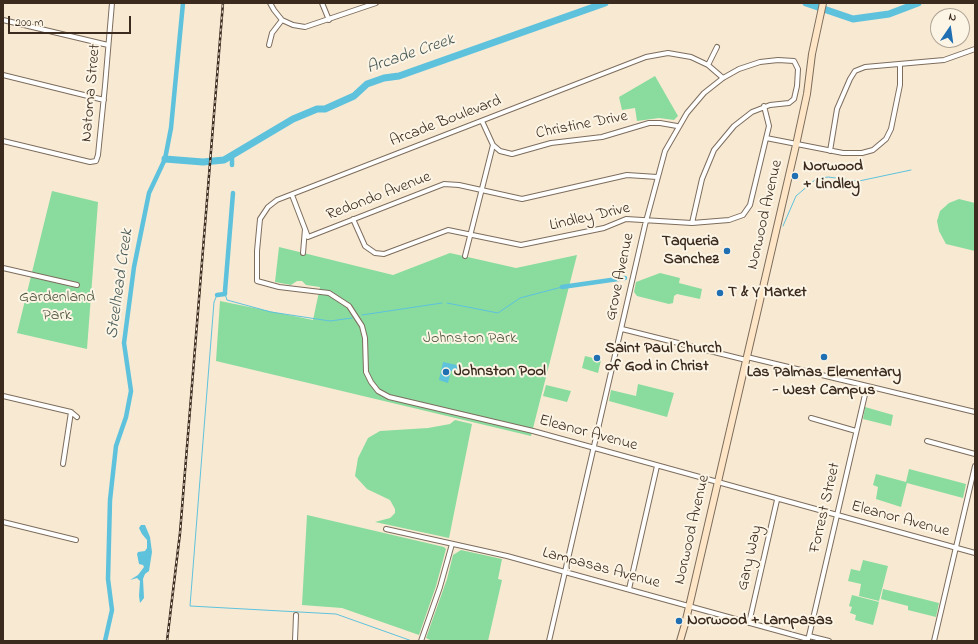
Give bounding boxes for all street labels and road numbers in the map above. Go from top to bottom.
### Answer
street label: Natoma Street [78,43,106,143]
street label: Arcade Boulevard [388,92,504,152]
street label: Christine Drive [534,108,630,144]
street label: Norwood Avenue [744,158,788,272]
street label: Redondo Avenue [324,168,434,226]
street label: Lindley Drive [548,199,632,237]
street label: Grove Avenue [602,231,640,323]
street label: Eleanor Avenue [537,412,639,456]
street label: Forrest Street [806,461,846,555]
street label: Norwood Avenue [671,473,715,587]
street label: Eleanor Avenue [849,498,951,542]
street label: Gary Way [734,523,768,593]
street label: Lampasas Avenue [540,544,662,594]

